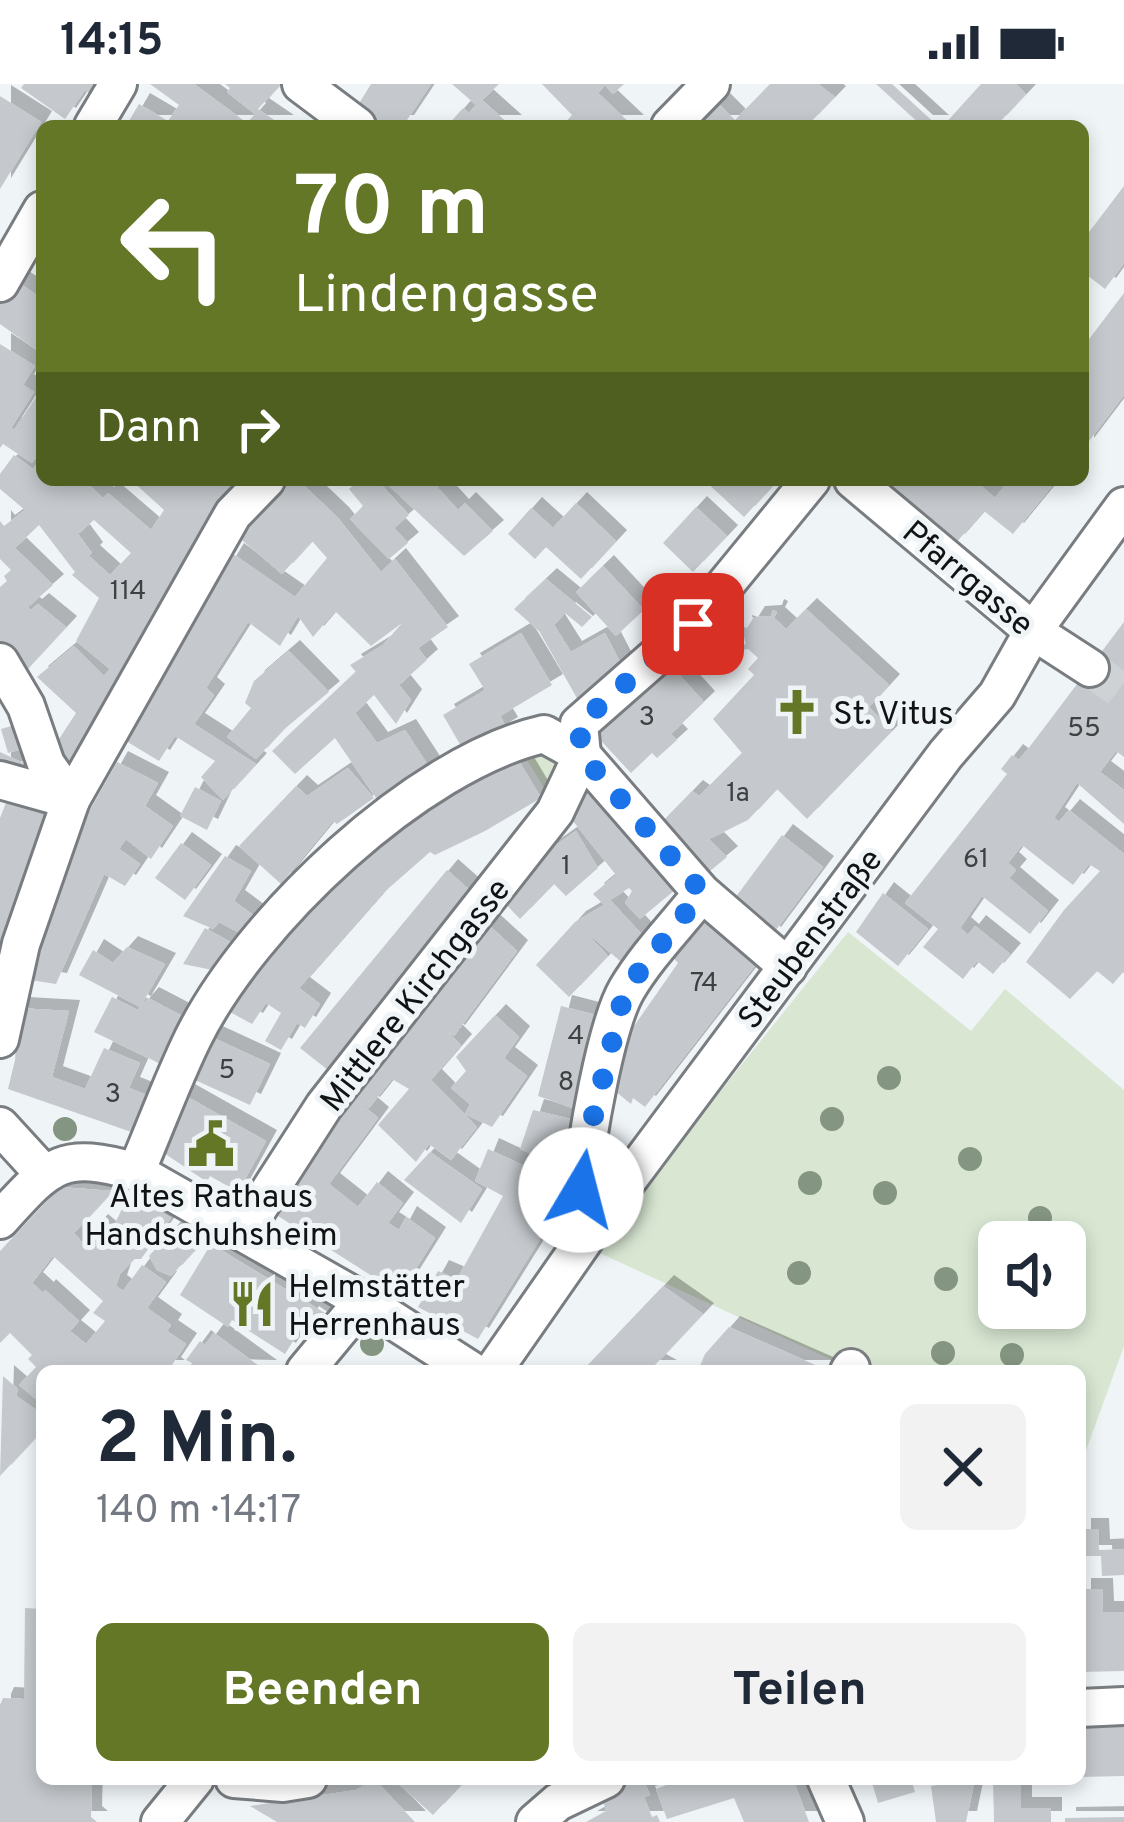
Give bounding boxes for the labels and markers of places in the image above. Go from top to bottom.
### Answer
pin [642,573,744,675]
church icon: St. Vitus [772,687,822,737]
place label: St. Vitus [833,695,954,737]
public building icon: Altes Rathaus Handschuhsheim [186,1119,236,1169]
place label: Altes Rathaus Handschuhsheim [84,1178,338,1258]
place label: Helmstätter Herrenhaus [288,1268,465,1348]
restaurant icon: Helmstätter Herrenhaus [227,1279,277,1329]

